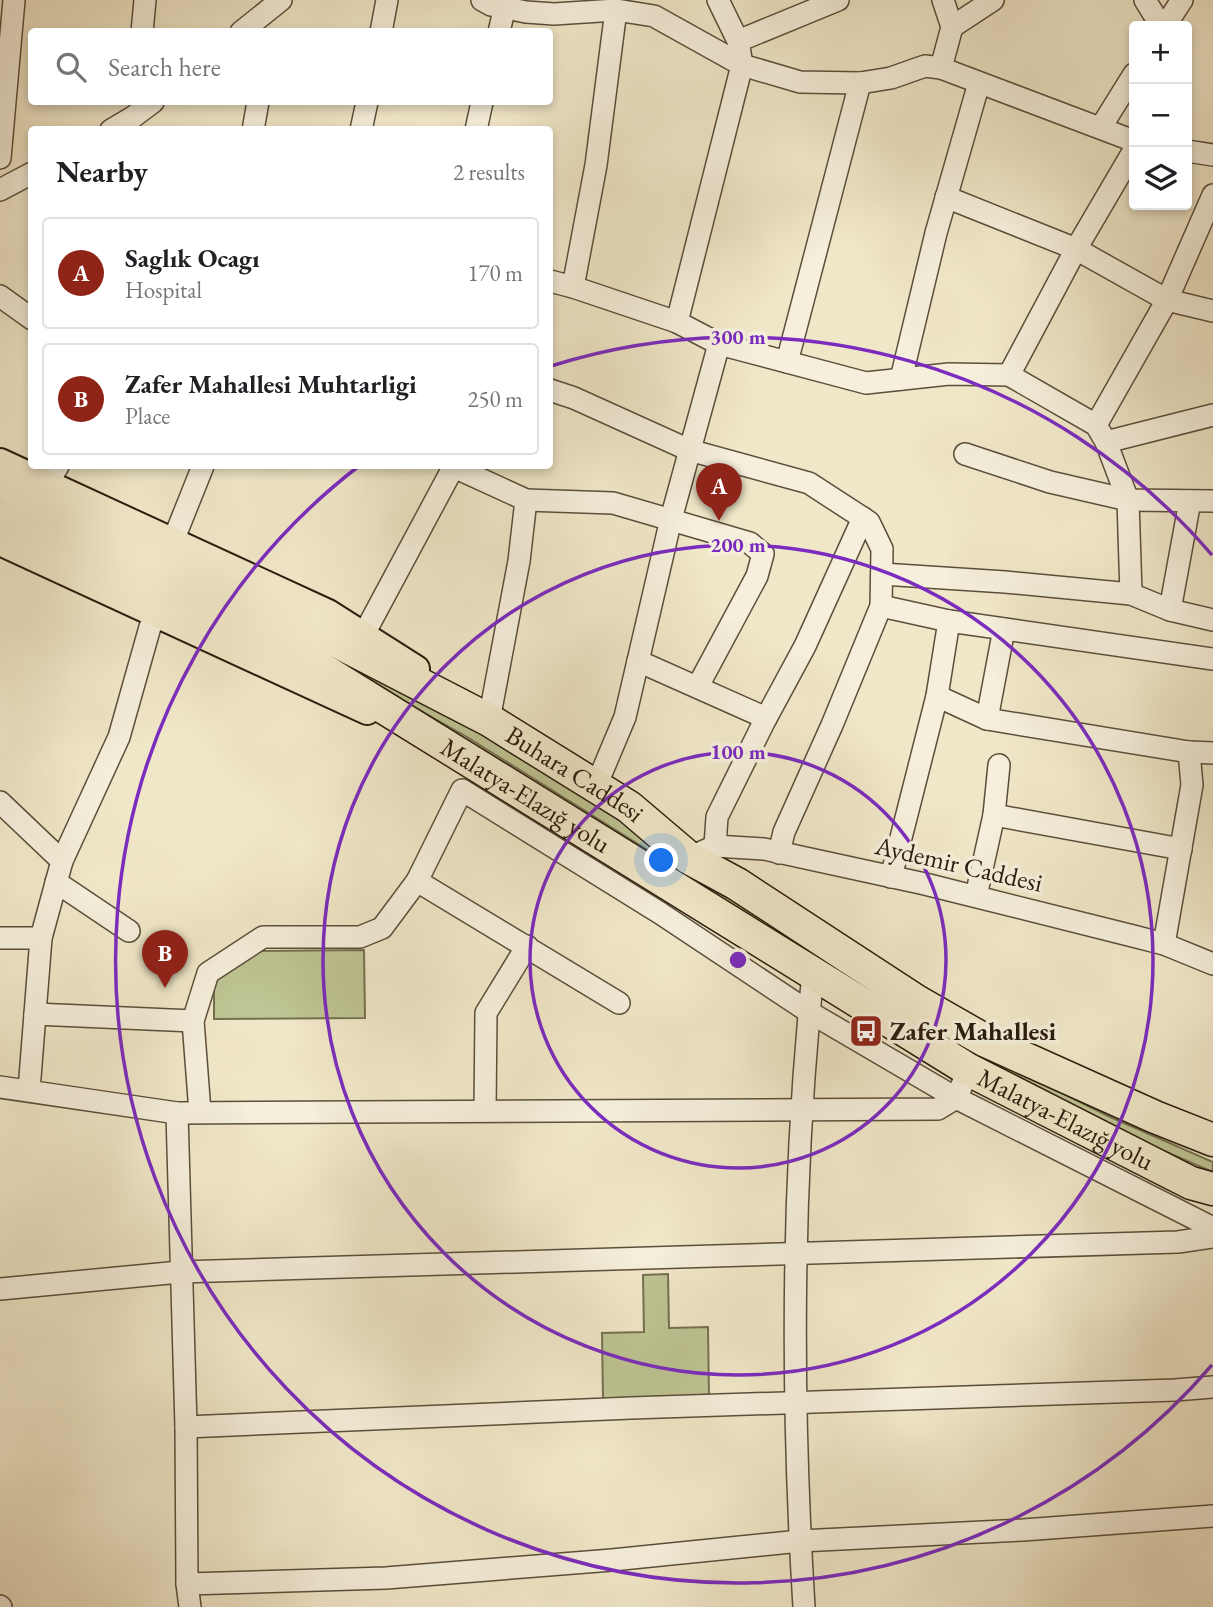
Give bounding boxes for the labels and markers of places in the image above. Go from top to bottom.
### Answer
pin: A [696,463,742,521]
pin: B [142,930,188,988]
centre of rings [726,948,750,972]
bus stop icon: Zafer Mahallesi [847,1012,885,1050]
place label: Zafer Mahallesi [890,1014,1057,1048]

